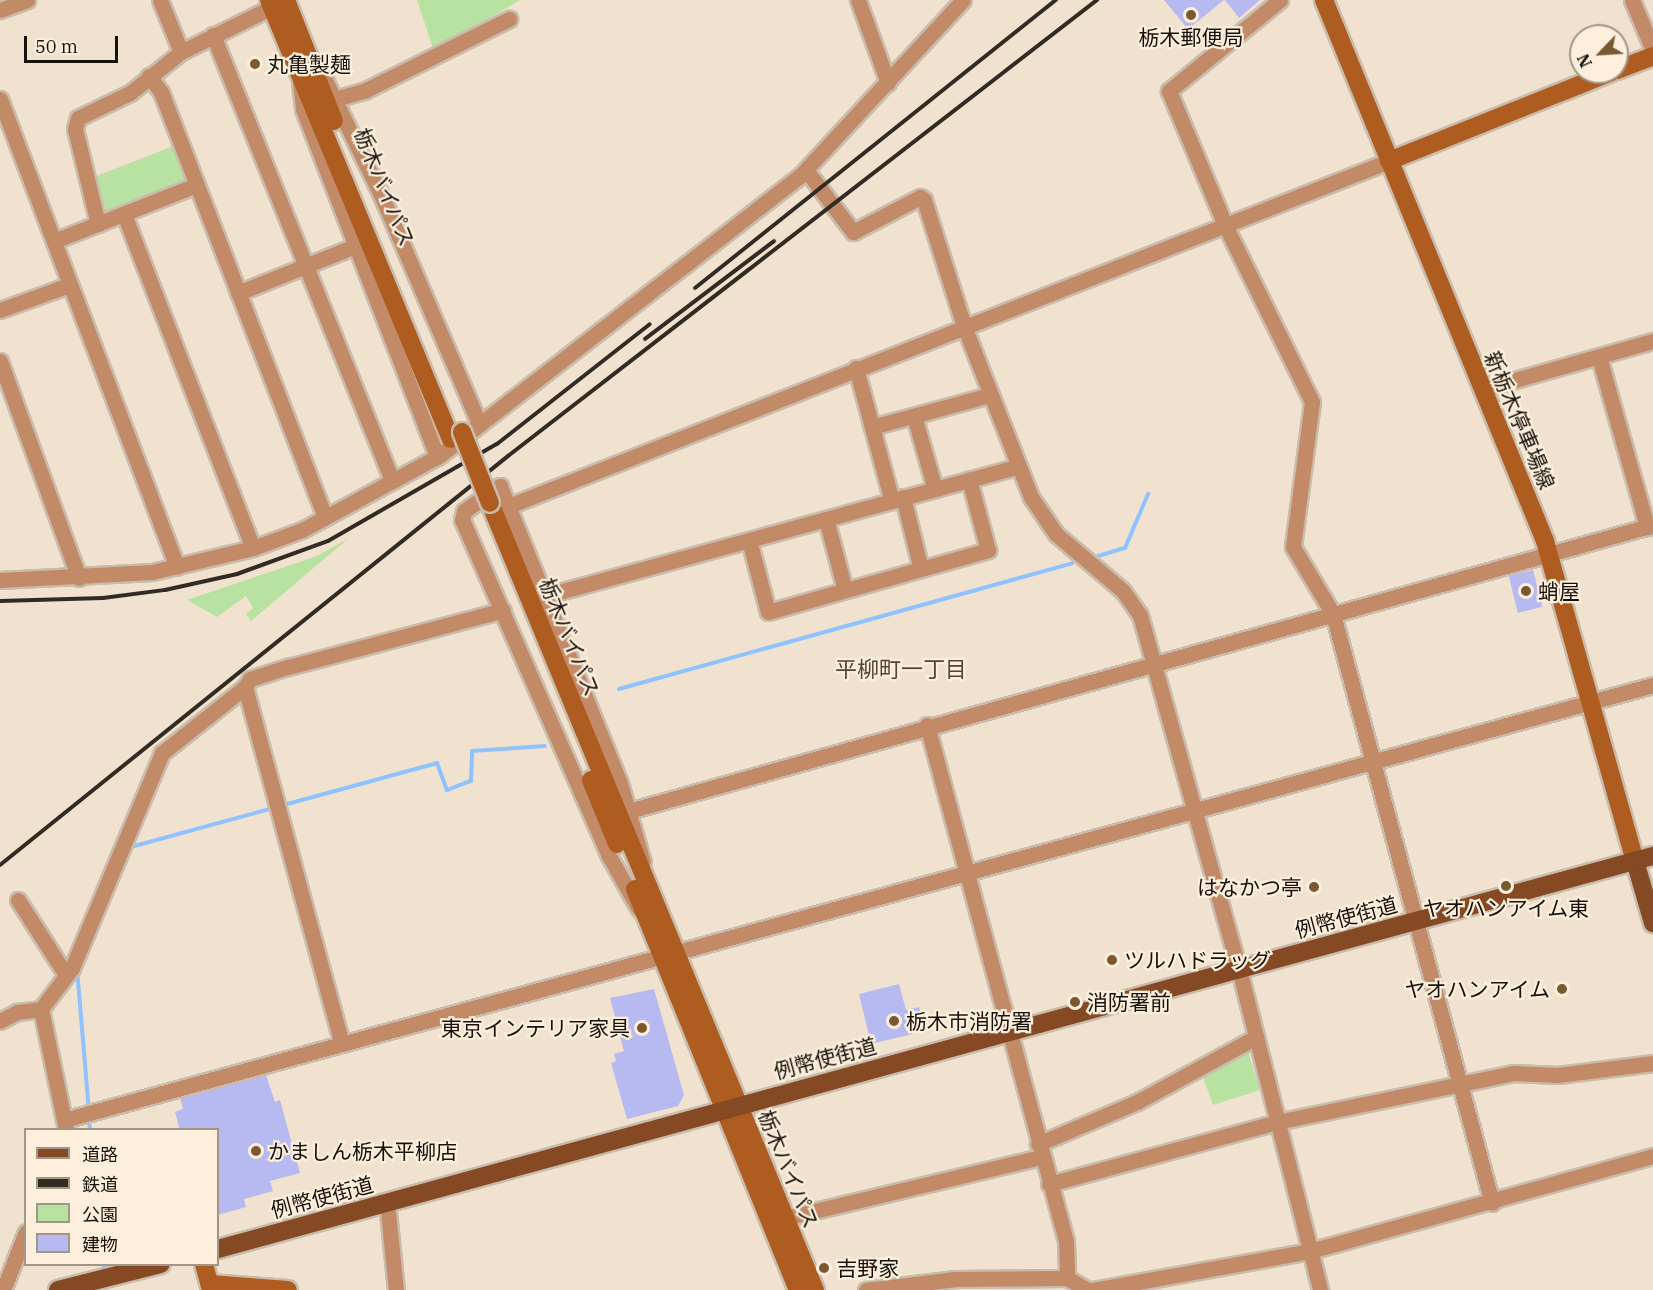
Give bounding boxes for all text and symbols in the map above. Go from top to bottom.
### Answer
marker: 栃木郵便局 [1184,8,1198,22]
scale bar [27,24,122,62]
place label: 栃木郵便局 [1139,24,1243,50]
north arrow [1569,24,1629,84]
text: 50 m [35,35,78,58]
place label: 丸亀製麺 [267,51,351,77]
text: N [1573,51,1596,71]
marker: 丸亀製麺 [248,57,262,71]
street label: 栃木バイパス [350,124,420,250]
street label: 新栃木停車場線 [1480,347,1560,493]
street label: 栃木バイパス [535,574,605,700]
place label: 蛸屋 [1538,578,1580,604]
marker: 蛸屋 [1519,584,1533,598]
district label: 平柳町一丁目 [835,656,967,682]
place label: はなかつ亭 [1197,874,1302,900]
marker: ヤオハンアイム東 [1499,879,1513,893]
marker: はなかつ亭 [1307,880,1321,894]
street label: 例幣使街道 [1292,891,1400,943]
place label: ヤオハンアイム東 [1422,895,1590,921]
place label: ツルハドラッグ [1124,947,1271,973]
marker: ツルハドラッグ [1105,953,1119,967]
place label: ヤオハンアイム [1403,976,1550,1002]
marker: ヤオハンアイム [1555,982,1569,996]
place label: 消防署前 [1087,989,1171,1015]
marker: 消防署前 [1068,995,1082,1009]
place label: 栃木市消防署 [906,1008,1032,1034]
marker: 栃木市消防署 [887,1014,901,1028]
place label: 東京インテリア家具 [441,1015,630,1041]
marker: 東京インテリア家具 [635,1021,649,1035]
street label: 例幣使街道 [771,1032,879,1084]
street label: 栃木バイパス [754,1106,824,1232]
legend [24,1128,219,1266]
place label: かましん栃木平柳店 [268,1138,457,1164]
text: 道路 [82,1143,118,1166]
marker: かましん栃木平柳店 [249,1144,263,1158]
street label: 例幣使街道 [268,1171,376,1223]
text: 鉄道 [82,1173,118,1196]
text: 公園 [82,1203,118,1226]
text: 建物 [82,1233,118,1256]
place label: 吉野家 [836,1255,899,1281]
marker: 吉野家 [817,1261,831,1275]

